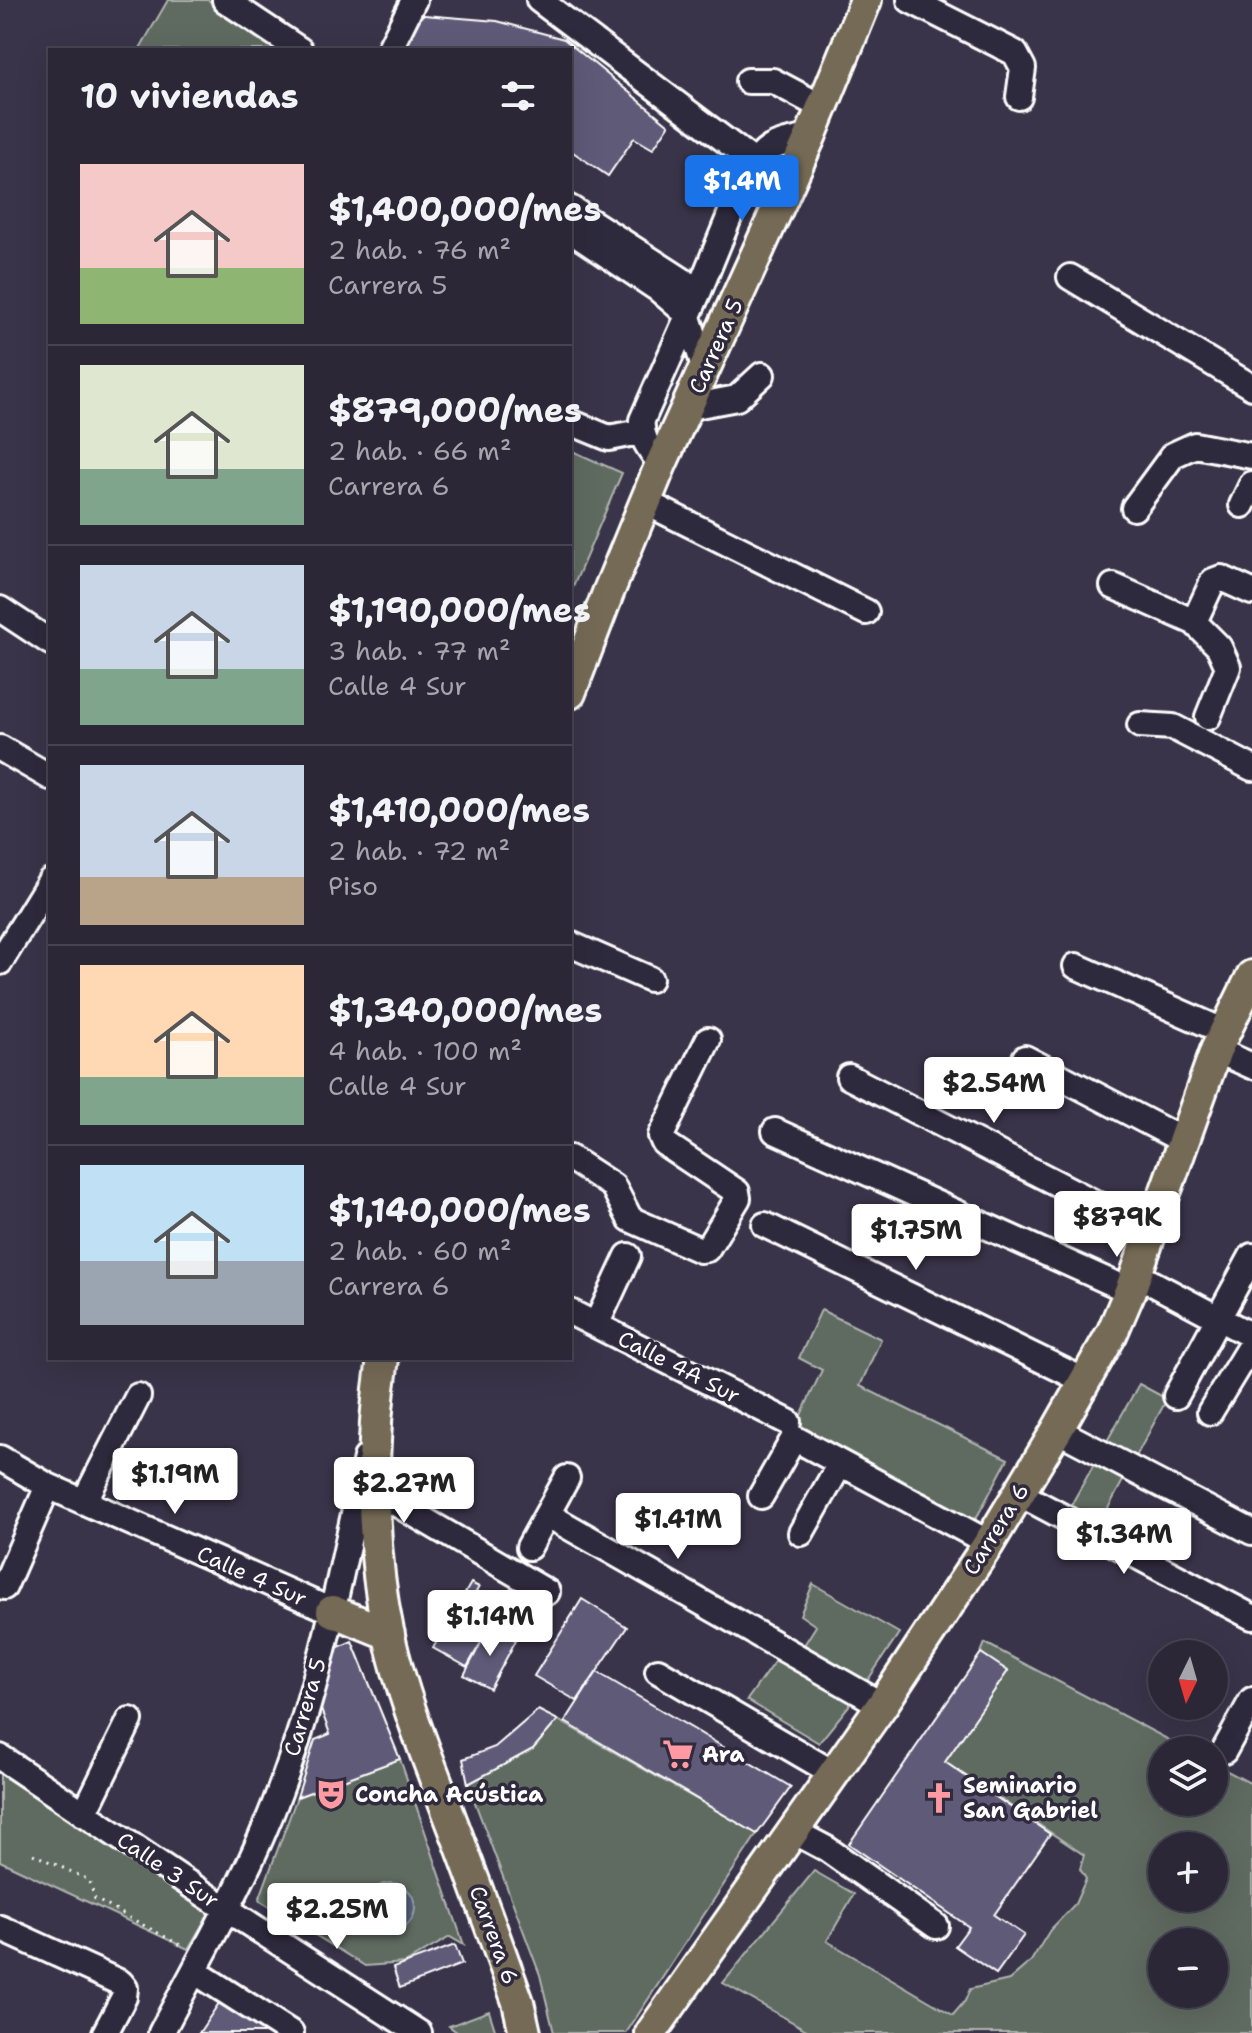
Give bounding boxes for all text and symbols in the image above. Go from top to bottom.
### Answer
text: 10 viviendas [80,73,299,119]
icon: filters [496,74,540,118]
pin: $1.4M [686,155,798,223]
text: $1.4M [703,163,781,198]
text: $1,400,000/mes [328,186,602,232]
icon: home [144,196,240,292]
text: 2 hab. · 76 m² [328,232,511,267]
text: Carrera 5 [328,267,448,302]
street label: Carrera 5 [682,294,750,398]
text: $879,000/mes [328,387,582,433]
icon: home [144,397,240,493]
text: 2 hab. · 66 m² [328,433,512,468]
text: Carrera 6 [328,468,450,503]
text: $1,190,000/mes [328,587,591,633]
icon: home [144,597,240,693]
text: 3 hab. · 77 m² [328,633,511,668]
text: Calle 4 Sur [328,668,467,703]
text: $1,410,000/mes [328,787,590,833]
icon: home [144,797,240,893]
text: 2 hab. · 72 m² [328,833,510,868]
text: Piso [328,868,378,903]
text: $1,340,000/mes [328,987,603,1033]
icon: home [144,997,240,1093]
text: 4 hab. · 100 m² [328,1033,522,1068]
pin: $2.54M [929,1057,1059,1125]
text: $2.54M [942,1065,1046,1100]
text: Calle 4 Sur [328,1068,467,1103]
text: $1,140,000/mes [328,1187,591,1233]
pin: $879K [1061,1191,1173,1259]
icon: home [144,1197,240,1293]
text: $879K [1072,1199,1162,1234]
pin: $1.75M [851,1204,981,1272]
text: $1.75M [870,1212,962,1247]
text: 2 hab. · 60 m² [328,1233,512,1268]
text: Carrera 6 [328,1268,450,1303]
street label: Calle 4A Sur [613,1324,745,1410]
pin: $1.19M [110,1448,240,1516]
text: $1.19M [131,1456,219,1491]
pin: $2.27M [339,1457,469,1525]
text: $2.27M [352,1465,456,1500]
street label: Carrera 6 [956,1478,1036,1580]
pin: $1.41M [613,1493,743,1561]
text: $1.41M [634,1501,722,1536]
pin: $1.34M [1059,1508,1189,1576]
text: $1.34M [1075,1516,1173,1551]
street label: Calle 4 Sur [192,1539,312,1613]
pin: $1.14M [425,1590,555,1658]
text: $1.14M [446,1598,534,1633]
north arrow [1148,1640,1228,1720]
map controls [1148,1640,1228,2008]
street label: Carrera 5 [277,1654,333,1760]
button: layers [1148,1736,1228,1816]
supermarket icon: Ara [661,1737,695,1771]
place label: Ara [702,1740,744,1769]
place label: Seminario San Gabriel [963,1771,1098,1825]
theatre icon: Concha Acústica [314,1777,348,1811]
place label: Concha Acústica [355,1780,543,1809]
church icon: Seminario San Gabriel [922,1781,956,1815]
street label: Calle 3 Sur [111,1825,225,1915]
button: + [1148,1832,1228,1912]
street label: Carrera 6 [463,1882,525,1988]
pin: $2.25M [272,1883,402,1951]
text: $2.25M [285,1891,389,1926]
button: − [1148,1928,1228,2008]

